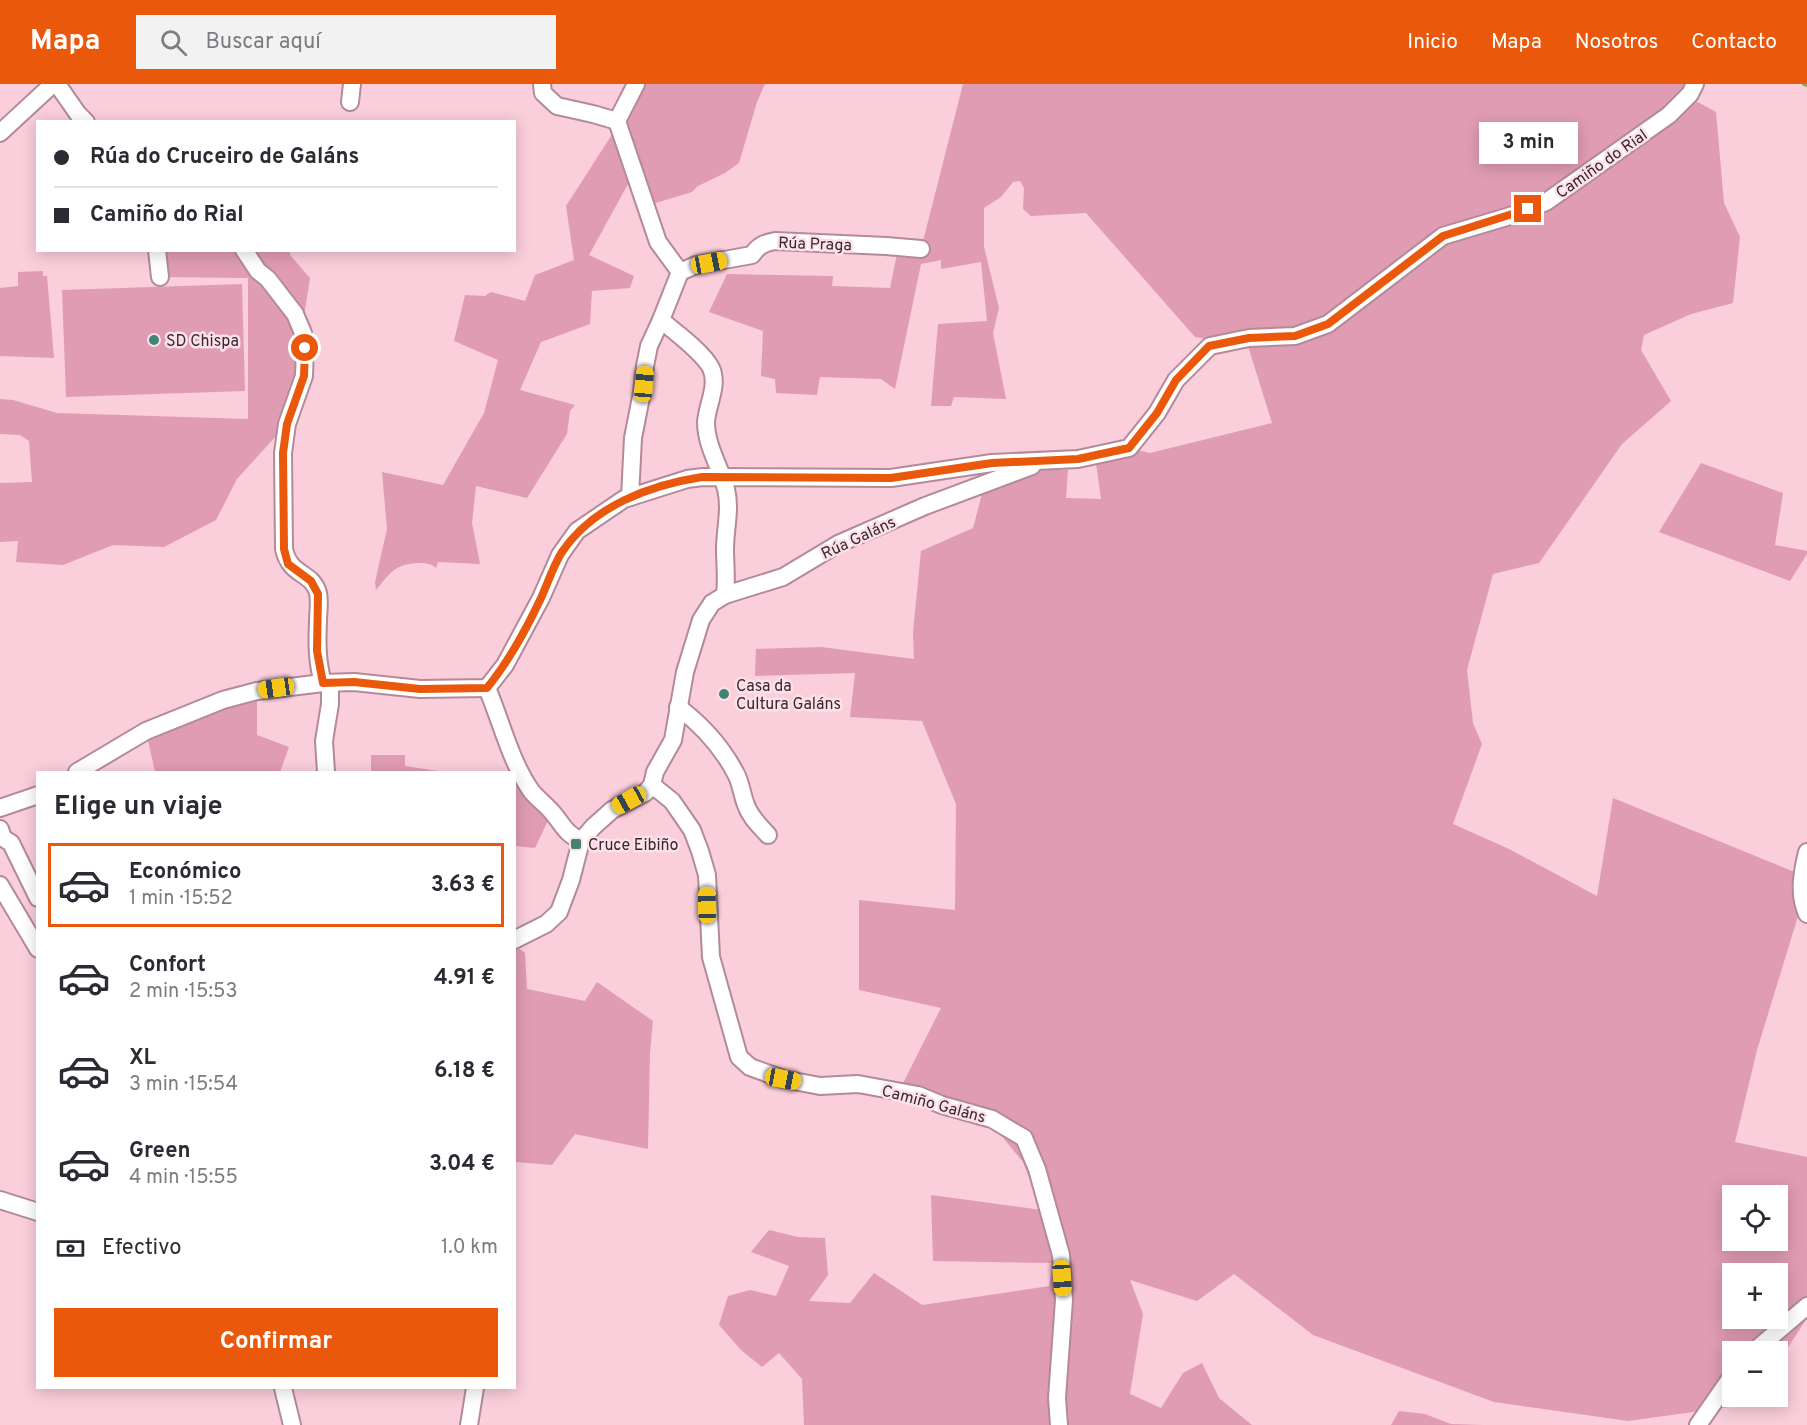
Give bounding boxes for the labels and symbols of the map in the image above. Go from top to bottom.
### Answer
callout: 3 min [1478,122,1577,164]
street label: Camiño do Rial [1552,126,1652,204]
route end [1514,195,1541,222]
street label: Rúa Praga [778,234,852,256]
car [690,251,728,275]
place label: SD Chispa [166,332,239,352]
marker: SD Chispa [147,333,161,347]
route start [291,334,318,361]
car [633,365,655,403]
street label: Rúa Galáns [818,513,899,565]
car [257,677,295,699]
place label: Casa da Cultura Galáns [736,677,841,715]
marker: Casa da Cultura Galáns [717,687,731,701]
car [609,783,649,817]
place label: Cruce Eibiño [588,836,679,856]
marker: Cruce Eibiño [569,837,583,851]
car [698,887,716,923]
car [764,1067,802,1091]
street label: Camiño Galáns [879,1081,988,1128]
car [1052,1259,1072,1297]

